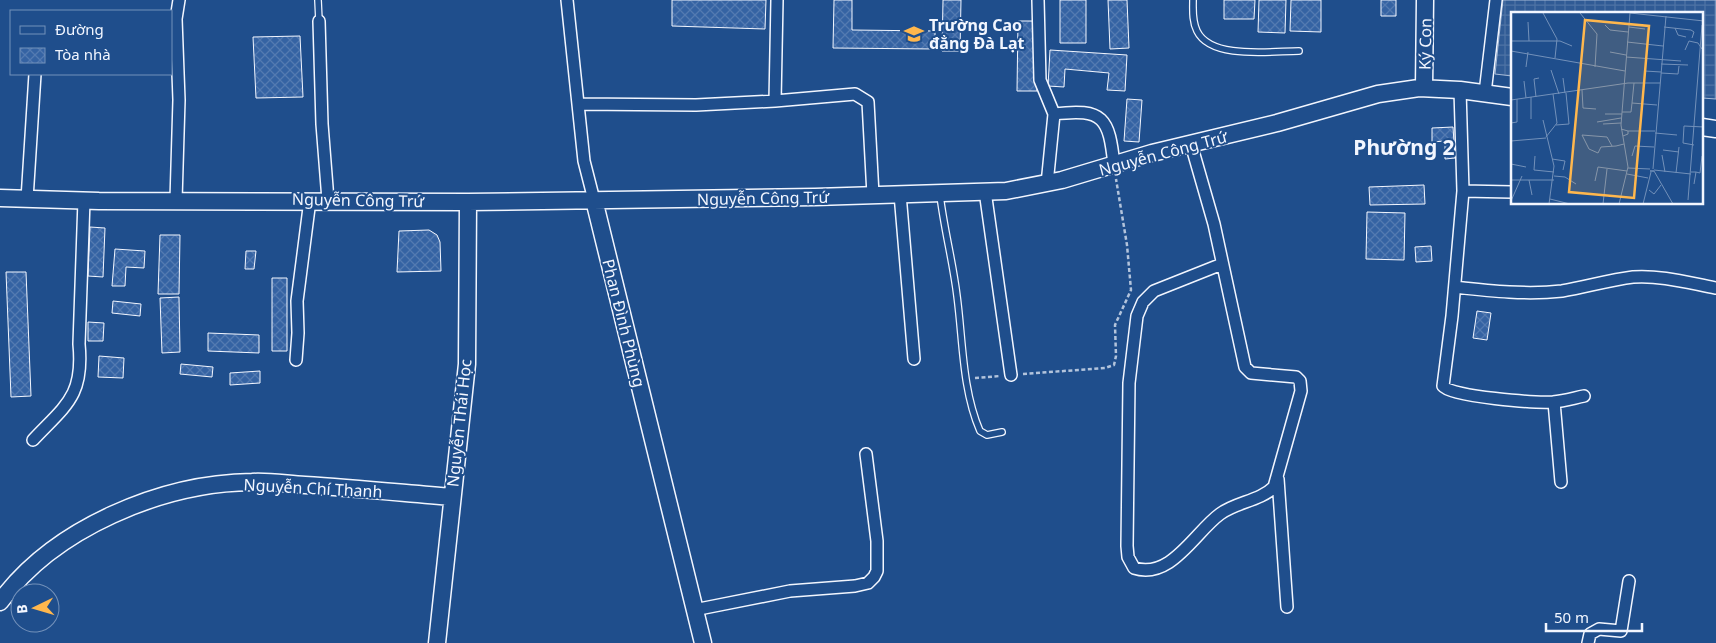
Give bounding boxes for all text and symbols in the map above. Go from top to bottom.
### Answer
legend [10,10,172,75]
inset map [1511,12,1704,205]
place label: Trường Cao đẳng Đà Lạt [929,14,1025,54]
street label: Ký Con [1414,18,1436,70]
text: Đường [55,19,104,39]
school or university icon: Trường Cao đẳng Đà Lạt [903,23,925,45]
text: Tòa nhà [55,44,111,64]
street label: Nguyễn Công Trứ [1096,125,1231,181]
district label: Phường 2 [1353,133,1455,161]
street label: Nguyễn Công Trứ [697,186,831,210]
street label: Nguyễn Công Trứ [292,188,426,212]
street label: Phan Đình Phùng [597,257,651,389]
street label: Nguyễn Thái Học [441,358,477,488]
street label: Nguyễn Chí Thanh [243,473,383,503]
north arrow [10,583,60,633]
scale bar [1546,600,1642,632]
text: B [12,604,31,615]
text: 50 m [1554,607,1589,627]

